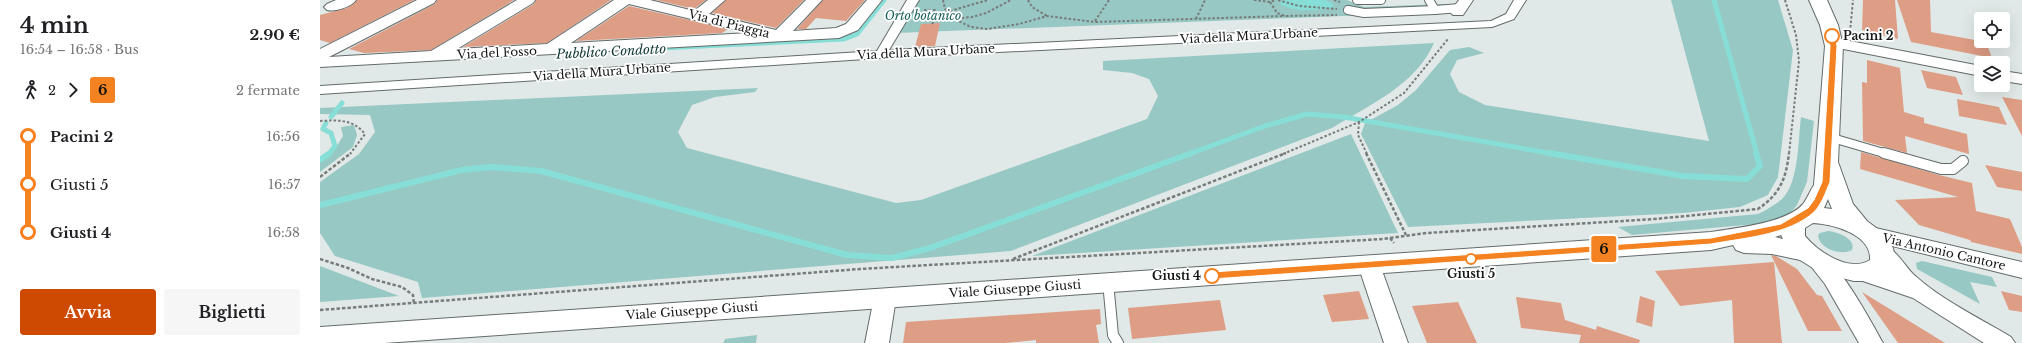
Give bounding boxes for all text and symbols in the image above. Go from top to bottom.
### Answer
street label: Via di Piaggia [686,6,772,41]
park label: Orto botanico [885,8,961,23]
text: 4 min [20,12,89,39]
map controls [1974,12,2010,92]
button: locate [1974,12,2010,48]
street label: Via della Mura Urbane [1179,24,1318,47]
text: 2.90 € [249,25,300,44]
marker: Pacini 2 [1824,28,1840,44]
place label: Pacini 2 [1843,28,1894,43]
water label: Pubblico Condotto [555,40,667,63]
street label: Via della Mura Urbane [856,40,995,63]
text: 16:54 – 16:58 · Bus [20,41,139,58]
street label: Via del Fosso [456,43,537,62]
button: layers [1974,56,2010,92]
street label: Via della Mura Urbane [532,59,671,84]
icon: walk [20,79,42,101]
icon: forward [62,79,84,101]
text: 6 [98,81,107,99]
text: 2 [48,82,56,99]
text: 2 fermate [236,82,300,99]
text: Pacini 2 [50,127,113,146]
text: 16:56 [266,128,300,145]
text: Giusti 5 [50,175,109,194]
text: 16:57 [268,176,300,193]
text: Giusti 4 [50,223,111,242]
text: 16:58 [267,224,300,241]
street label: Via Antonio Cantore [1880,230,2007,273]
line badge: 6 [1591,236,1617,262]
text: 6 [1599,240,1609,258]
marker: Giusti 5 [1465,253,1477,265]
place label: Giusti 5 [1447,266,1495,281]
place label: Giusti 4 [1152,268,1201,283]
marker: Giusti 4 [1204,268,1220,284]
street label: Viale Giuseppe Giusti [947,276,1082,301]
button: Avvia [20,289,156,335]
button: Biglietti [164,289,300,335]
street label: Viale Giuseppe Giusti [624,298,759,323]

